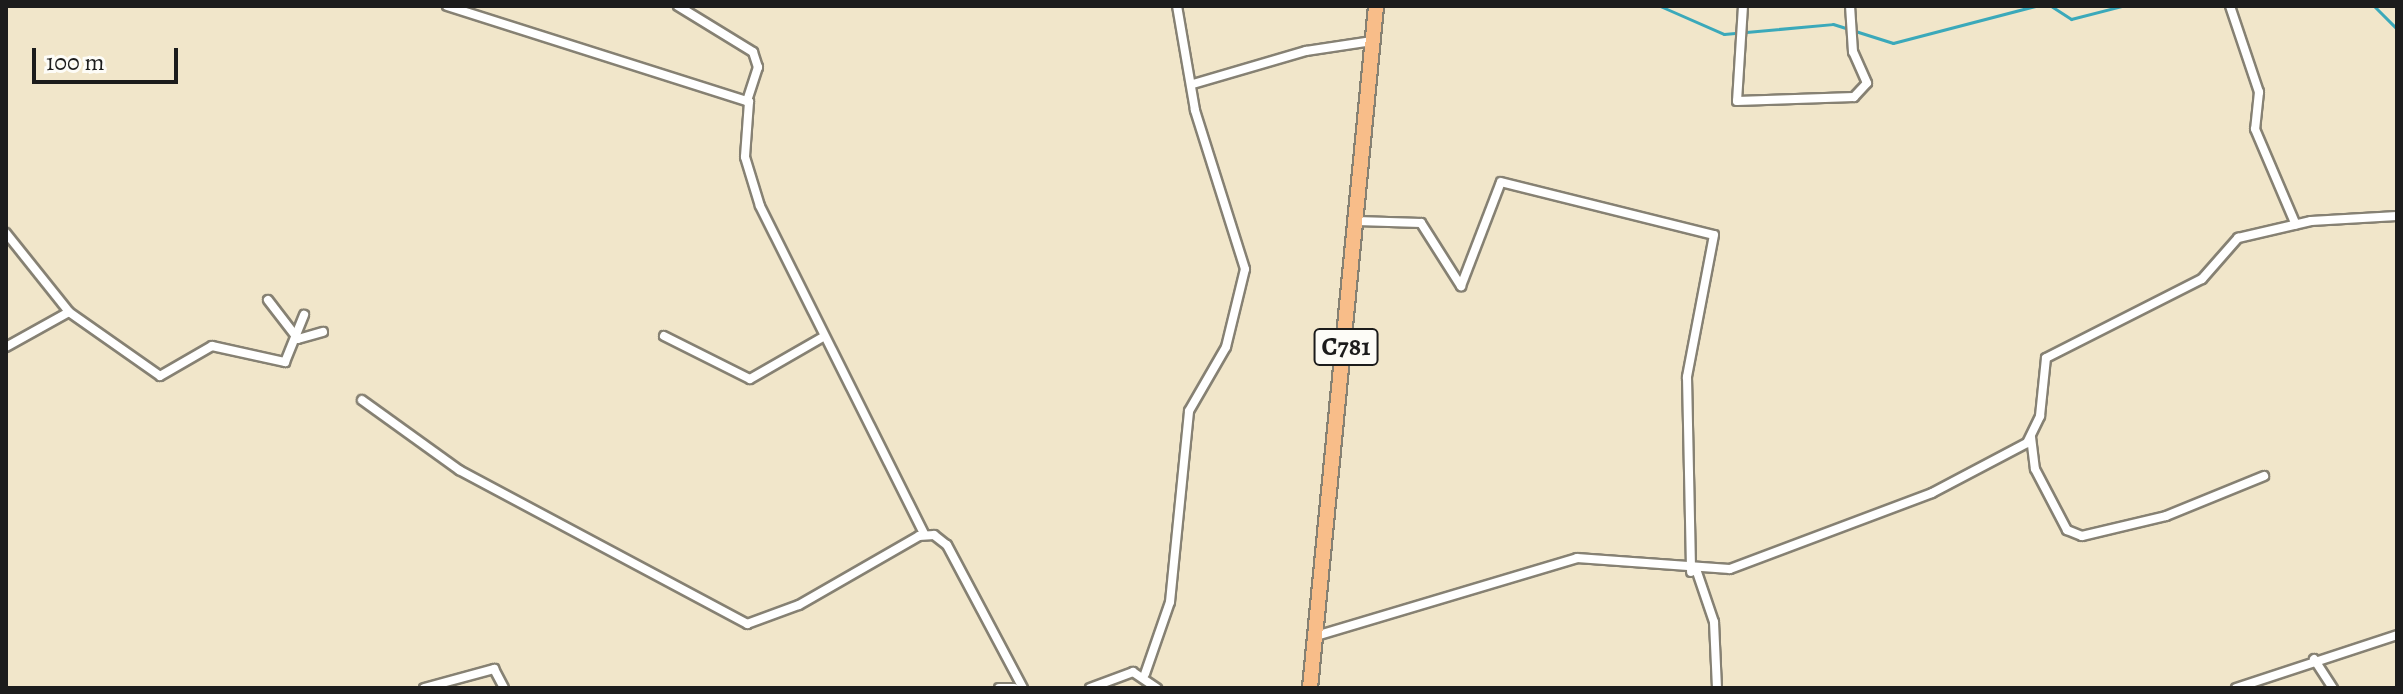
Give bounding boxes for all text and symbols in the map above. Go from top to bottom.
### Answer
scale bar [36,32,182,82]
text: 100 m [46,46,105,78]
road number: C781 [1312,325,1380,369]

